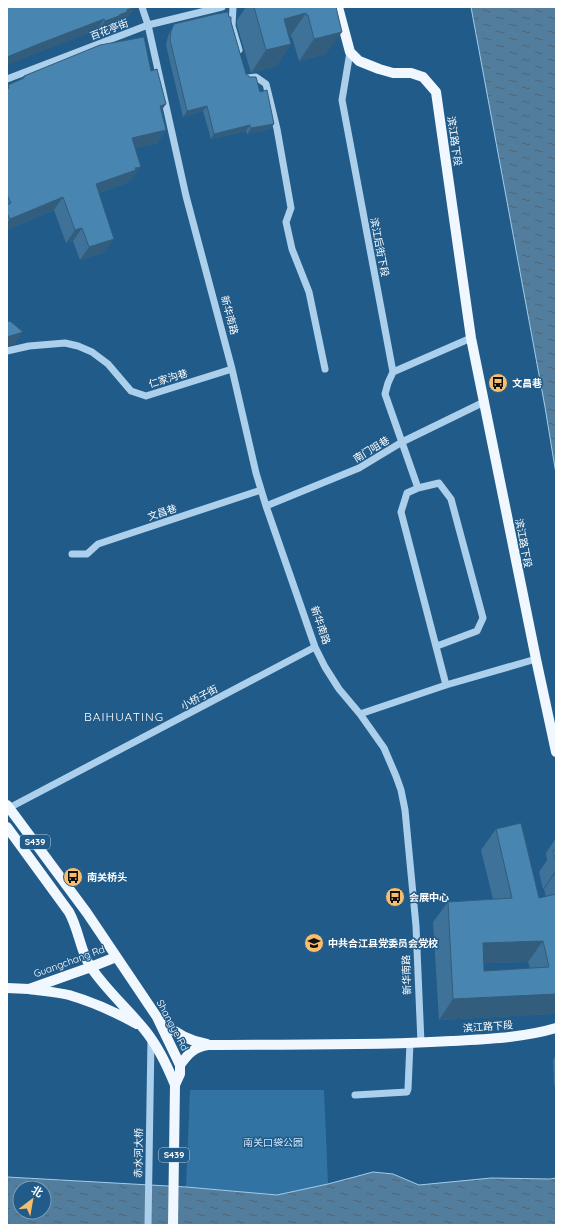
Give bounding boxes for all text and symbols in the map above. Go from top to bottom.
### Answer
street label: 百花亭街 [88,16,130,43]
street label: 滨江路下段 [445,115,464,167]
street label: 滨江后街下段 [367,216,392,278]
street label: 新华南路 [218,294,241,336]
street label: 仁家沟巷 [147,366,189,391]
bus stop icon: 文昌巷 [487,372,509,394]
place label: 文昌巷 [512,377,542,390]
street label: 南门咀巷 [351,434,392,465]
street label: 文昌巷 [146,502,178,523]
street label: 滨江路下段 [512,517,535,569]
street label: 新华南路 [308,604,333,646]
street label: 小桥子街 [179,682,220,713]
district label: BAIHUATING [84,709,164,724]
road number: S439 [20,835,50,849]
bus stop icon: 南关桥头 [62,866,84,888]
place label: 南关桥头 [87,871,127,884]
bus stop icon: 会展中心 [384,886,406,908]
place label: 会展中心 [409,891,449,904]
school or university icon: 中共合江县党委员会党校 [303,932,325,954]
place label: 中共合江县党委员会党校 [328,937,438,950]
street label: Guangchang Rd [32,943,107,980]
street label: 新华南路 [399,955,414,995]
street label: Shangye Rd [154,997,191,1053]
street label: 滨江路下段 [463,1018,513,1035]
street label: 赤水河大桥 [132,1128,145,1178]
park label: 南关口袋公园 [243,1136,303,1149]
road number: S439 [159,1148,189,1162]
north arrow [12,1180,52,1220]
text: 北 [29,1183,45,1200]

